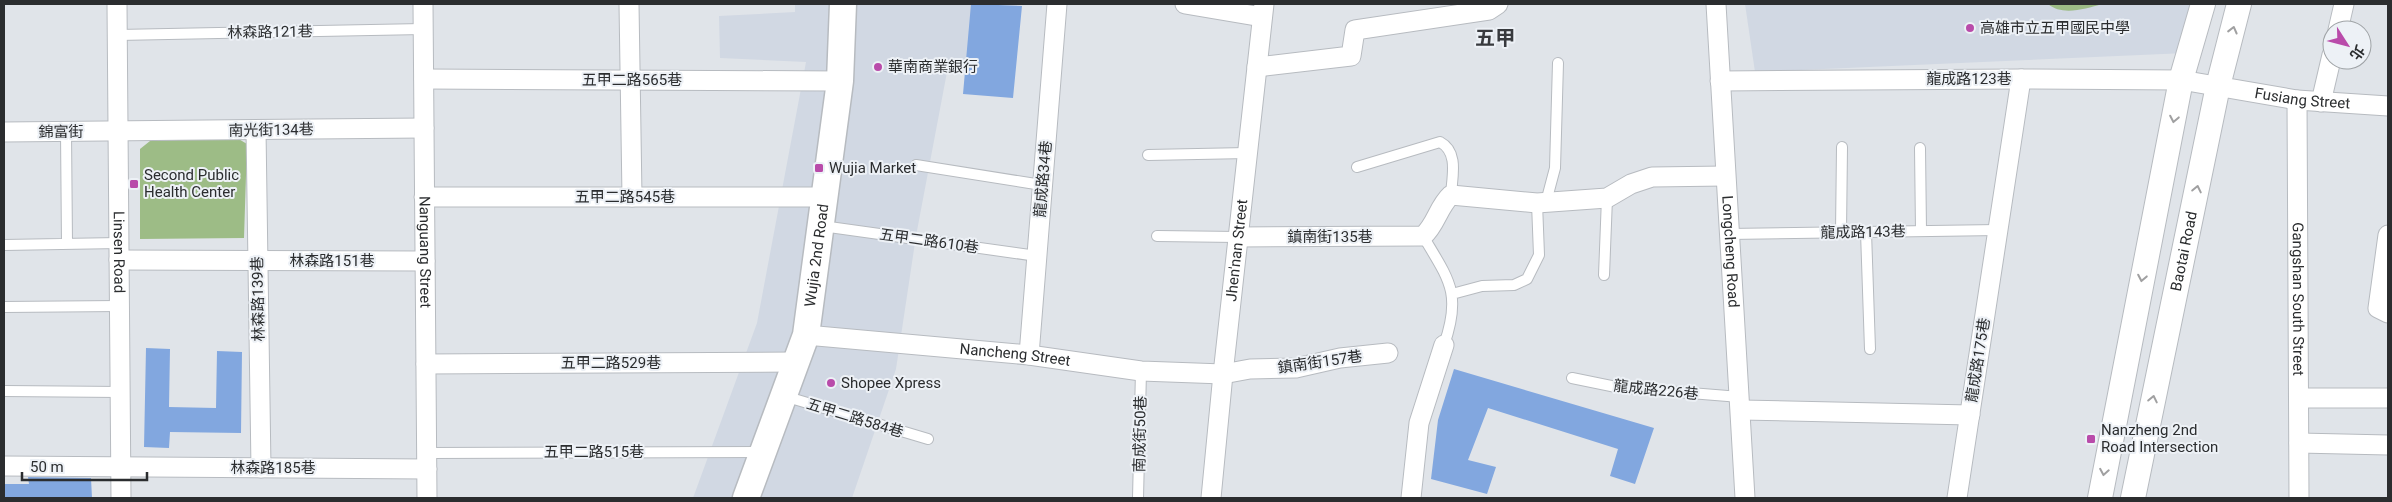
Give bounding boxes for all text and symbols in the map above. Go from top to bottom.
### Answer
place label: 高雄市立五甲國民中學 [1980,19,2130,37]
north arrow [2322,20,2372,70]
street label: 林森路121巷 [227,22,313,42]
marker: 高雄市立五甲國民中學 [1964,22,1976,34]
district label: 五甲 [1475,26,1515,50]
one-way arrow [2227,27,2237,35]
text: 北 [2347,42,2368,63]
place label: 華南商業銀行 [888,58,978,76]
marker: 華南商業銀行 [872,61,884,73]
street label: 龍成路123巷 [1926,70,2012,88]
street label: 五甲二路565巷 [582,71,682,89]
street label: Fusiang Street [2253,84,2351,112]
one-way arrow [2169,114,2180,123]
street label: 南光街134巷 [228,120,314,140]
street label: 錦富街 [38,123,84,141]
street label: 龍成路34巷 [1031,140,1055,218]
place label: Wujia Market [829,159,916,177]
marker: Wujia Market [813,162,825,174]
place label: Second Public Health Center [144,166,239,201]
marker: Second Public Health Center [128,178,140,190]
one-way arrow [2191,184,2201,193]
street label: 五甲二路545巷 [575,188,675,206]
street label: Longcheng Road [1718,195,1743,308]
street label: Nanguang Street [416,196,434,308]
street label: Jhen'nan Street [1222,198,1251,302]
street label: Wujia 2nd Road [801,203,832,308]
street label: Baotai Road [2167,210,2201,293]
street label: Linsen Road [110,211,128,293]
street label: 龍成路143巷 [1820,222,1906,242]
street label: Gangshan South Street [2289,222,2307,376]
street label: 五甲二路610巷 [878,225,980,257]
street label: 鎮南街135巷 [1287,228,1373,246]
street label: 林森路151巷 [289,252,375,270]
street label: 林森路139巷 [248,256,268,342]
one-way arrow [2137,274,2148,283]
street label: 龍成路175巷 [1962,316,1994,404]
street label: Nancheng Street [959,340,1072,370]
street label: 鎮南街157巷 [1277,347,1363,377]
street label: 五甲二路529巷 [561,354,661,372]
place label: Shopee Xpress [841,374,941,392]
marker: Shopee Xpress [825,377,837,389]
street label: 龍成路226巷 [1613,377,1699,403]
street label: 五甲二路584巷 [804,395,906,441]
street label: 南成街50巷 [1130,395,1150,473]
one-way arrow [2147,395,2158,403]
place label: Nanzheng 2nd Road Intersection [2101,421,2218,456]
marker: Nanzheng 2nd Road Intersection [2085,433,2097,445]
street label: 五甲二路515巷 [544,443,644,461]
scale bar [22,450,148,482]
text: 50 m [30,458,64,476]
street label: 林森路185巷 [230,459,316,477]
one-way arrow [2100,468,2110,476]

